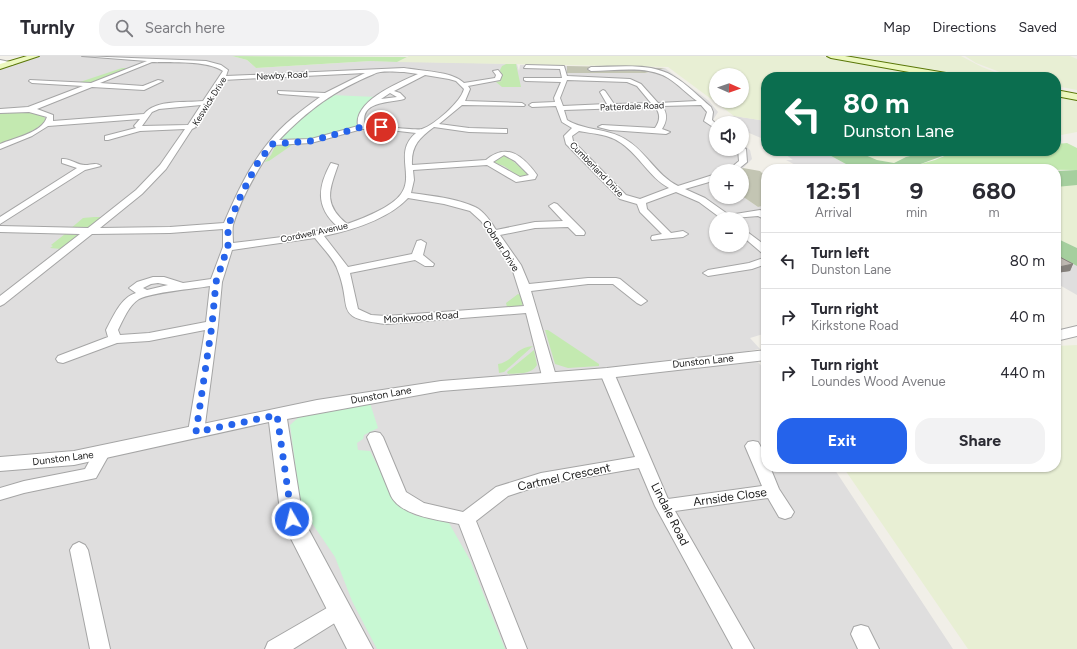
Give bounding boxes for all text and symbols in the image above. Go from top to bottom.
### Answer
search box [99,10,379,46]
text: Turnly [20,16,75,39]
icon: search [113,17,135,39]
text: Search here [145,19,225,37]
text: Map [883,19,911,36]
text: Directions [933,19,996,36]
text: Saved [1018,19,1057,36]
street label: Newby Road [256,68,308,82]
north arrow [709,68,749,108]
map controls [709,68,749,252]
street label: Keswick Drive [190,74,229,128]
text: 80 m [843,86,909,120]
icon: left [777,88,829,140]
street label: Patterdale Road [600,99,664,113]
pin [364,110,398,144]
icon: arrive [370,116,392,138]
button: sound [709,116,749,156]
text: Dunston Lane [843,120,954,142]
street label: Cumberland Drive [568,139,626,199]
button: + [709,164,749,204]
text: 12:51 [806,176,861,205]
text: 9 [910,176,924,205]
text: 680 [972,176,1016,205]
text: Arrival [815,205,852,220]
text: min [906,205,927,220]
text: m [989,205,1000,220]
button: − [709,212,749,252]
street label: Cobnar Drive [480,218,523,275]
street label: Cordwell Avenue [279,219,349,245]
text: Turn left [811,244,869,262]
icon: left [777,250,799,272]
text: 80 m [1010,252,1045,270]
text: Dunston Lane [811,262,891,277]
text: Turn right [811,300,879,318]
icon: right [777,306,799,328]
street label: Monkwood Road [383,308,459,326]
text: 40 m [1010,308,1045,326]
text: Kirkstone Road [811,318,899,333]
street label: Dunston Lane [672,351,735,371]
text: Turn right [811,356,879,374]
icon: right [777,362,799,384]
text: 440 m [1000,364,1045,382]
text: Loundes Wood Avenue [811,374,946,389]
street label: Dunston Lane [350,383,413,407]
button: Exit [777,418,907,464]
button: Share [915,418,1045,464]
street label: Dunston Lane [32,448,95,468]
street label: Cartmel Crescent [516,460,612,494]
street label: Lindale Road [648,480,692,548]
street label: Arnside Close [692,485,768,509]
position arrow [271,498,313,540]

